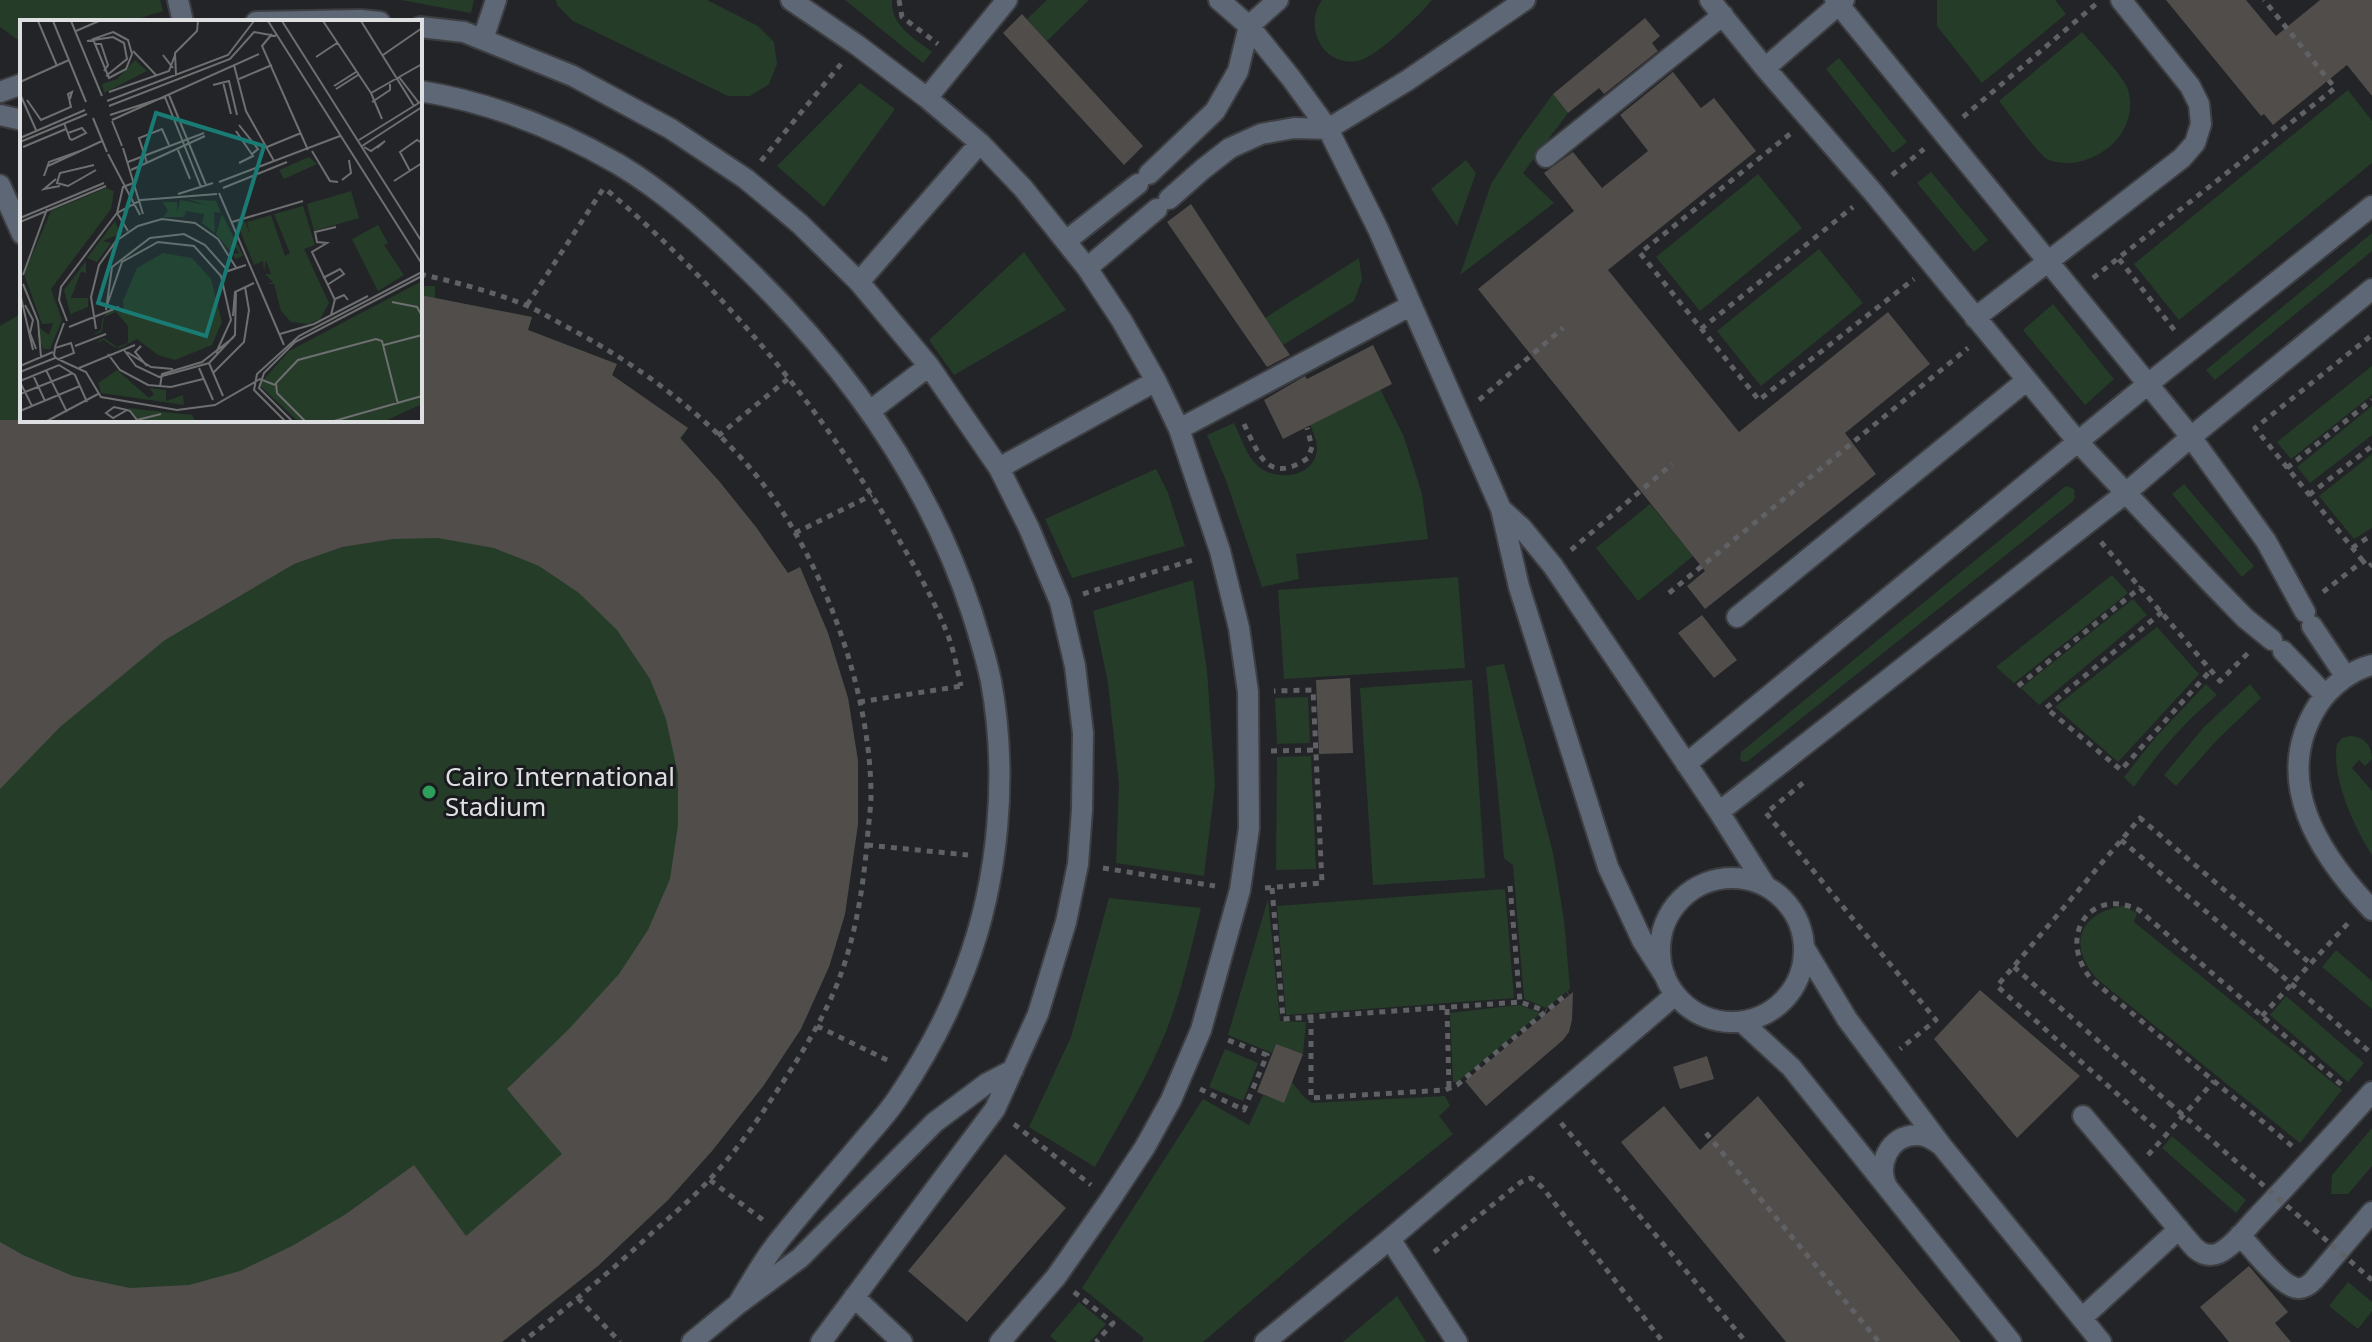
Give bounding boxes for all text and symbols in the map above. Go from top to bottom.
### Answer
inset map [20,20,422,422]
place label: Cairo International Stadium [445,758,675,824]
marker: Cairo International Stadium [420,783,438,801]

